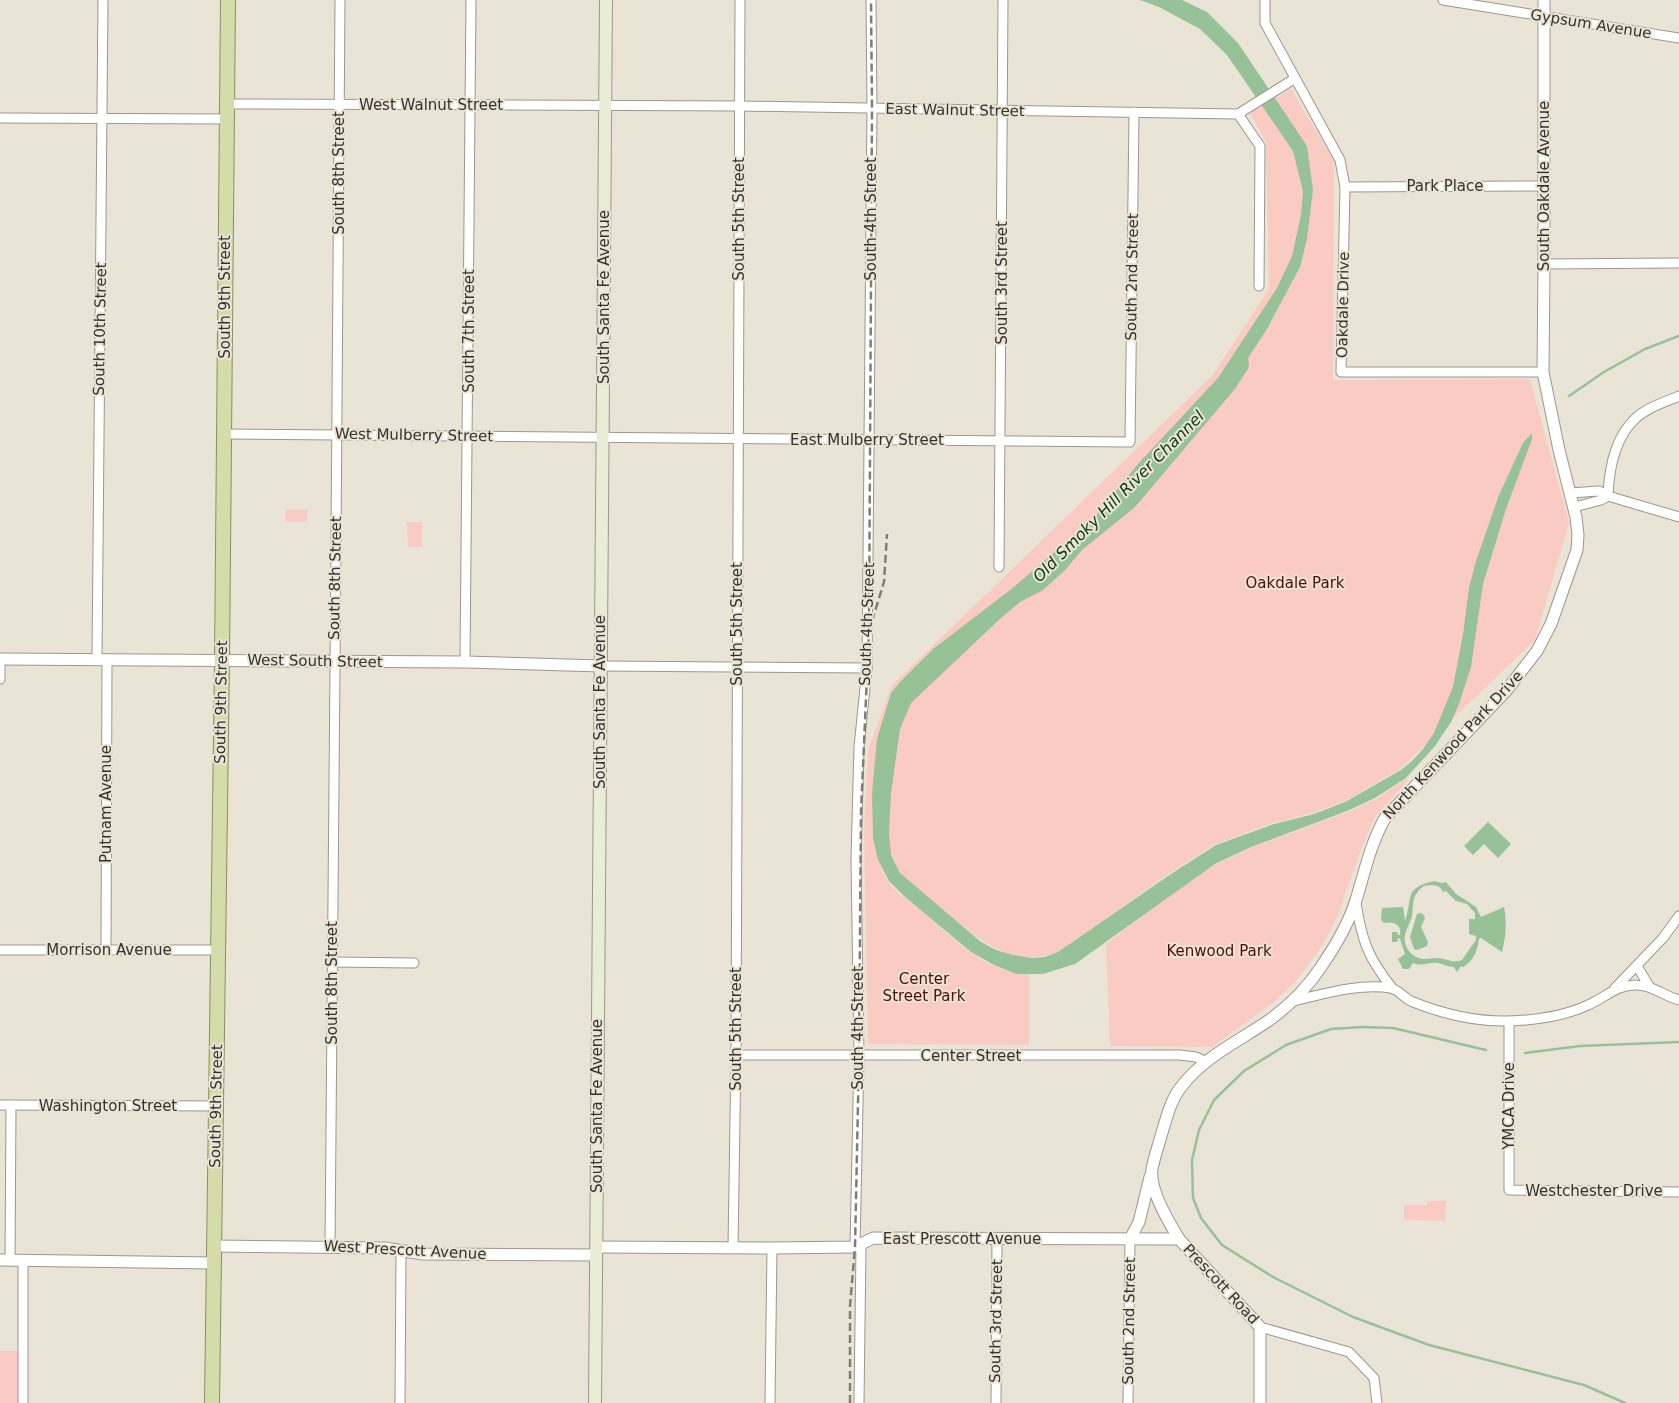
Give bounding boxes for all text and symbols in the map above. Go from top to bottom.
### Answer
street label: Gypsum Avenue [1529,6,1653,42]
street label: West Walnut Street [359,96,503,114]
street label: East Walnut Street [885,100,1025,120]
street label: South Oakdale Avenue [1535,101,1553,271]
street label: South 8th Street [330,111,348,235]
street label: South 5th Street [730,157,748,281]
street label: South 4th Street [862,157,880,281]
street label: Park Place [1406,177,1484,195]
street label: South Santa Fe Avenue [595,210,613,384]
street label: South 2nd Street [1122,213,1142,341]
street label: South 3rd Street [993,221,1011,345]
street label: South 9th Street [216,235,234,359]
street label: Oakdale Drive [1333,252,1353,358]
street label: South 10th Street [90,262,110,396]
street label: South 7th Street [460,269,478,393]
water label: Old Smoky Hill River Channel [1029,406,1208,586]
street label: West Mulberry Street [335,425,493,445]
street label: East Mulberry Street [790,431,944,449]
street label: South 8th Street [325,516,345,640]
street label: South 5th Street [728,562,746,686]
street label: South 4th Street [856,562,878,686]
park label: Oakdale Park [1246,574,1345,592]
street label: South Santa Fe Avenue [591,615,609,789]
street label: South 9th Street [211,640,231,764]
street label: West South Street [247,651,383,671]
street label: North Kenwood Park Drive [1379,667,1527,823]
street label: Putnam Avenue [97,745,115,863]
street label: South 8th Street [323,921,341,1045]
street label: Morrison Avenue [46,941,172,959]
park label: Kenwood Park [1166,942,1272,960]
street label: South 4th Street [849,966,867,1090]
street label: South 5th Street [727,967,745,1091]
park label: Center Street Park [883,970,966,1005]
street label: South Santa Fe Avenue [588,1019,606,1193]
street label: South 9th Street [206,1044,226,1168]
street label: Center Street [921,1047,1022,1065]
street label: YMCA Drive [1500,1062,1518,1151]
street label: Washington Street [39,1097,177,1115]
street label: Westchester Drive [1525,1182,1663,1200]
street label: East Prescott Avenue [883,1230,1041,1248]
street label: West Prescott Avenue [323,1237,487,1263]
street label: Prescott Road [1179,1240,1263,1328]
street label: South 2nd Street [1119,1257,1139,1385]
street label: South 3rd Street [986,1259,1006,1383]

